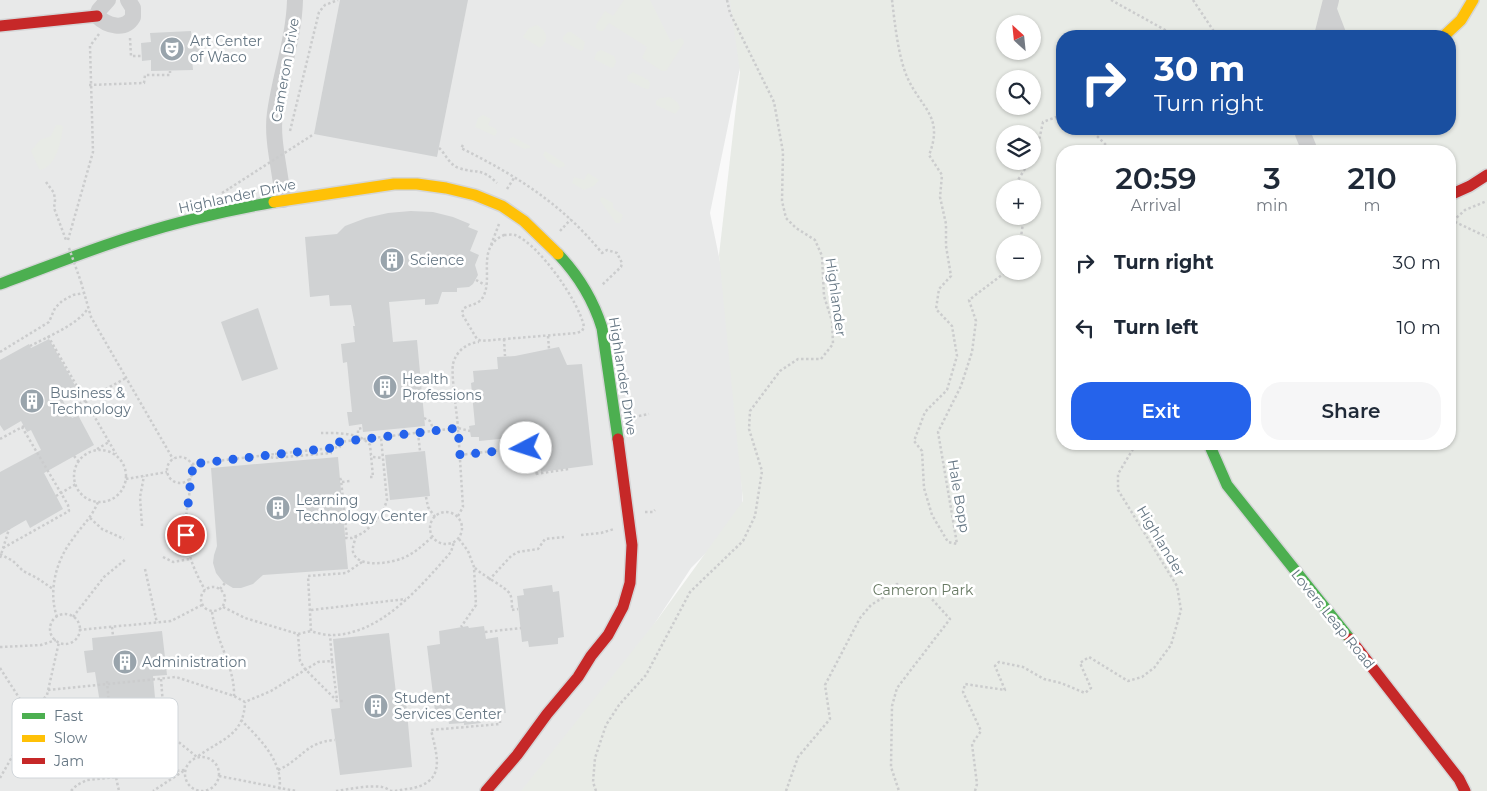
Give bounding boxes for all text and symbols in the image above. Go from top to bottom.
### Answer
north arrow [996,15,1041,60]
map controls [996,15,1041,280]
street label: Cameron Drive [267,17,303,123]
place label: Art Center of Waco [190,32,263,66]
theatre icon: Art Center of Waco [159,36,185,62]
text: 30 m [1154,47,1245,90]
icon: right [1071,50,1136,115]
button: search [996,70,1041,115]
text: Turn right [1154,90,1264,117]
button: layers [996,125,1041,170]
text: 20:59 [1115,160,1197,197]
text: 3 [1263,160,1281,197]
text: 210 [1348,160,1397,197]
street label: Highlander Drive [177,175,297,217]
button: + [996,180,1041,225]
text: Arrival [1131,196,1181,215]
text: min [1256,196,1288,215]
text: m [1364,196,1381,215]
button: − [996,235,1041,280]
building icon: Science [379,247,405,273]
icon: right [1071,249,1099,277]
place label: Science [410,251,464,269]
text: Turn right [1114,251,1214,274]
text: 30 m [1393,251,1441,274]
street label: Highlander [822,257,850,338]
icon: left [1071,314,1099,342]
street label: Highlander Drive [605,316,641,436]
text: Turn left [1114,316,1199,339]
text: 10 m [1396,316,1441,339]
place label: Health Professions [402,370,482,404]
building icon: Health Professions [372,374,398,400]
button: Exit [1071,382,1251,440]
button: Share [1261,382,1441,440]
place label: Business & Technology [50,384,131,418]
building icon: Business & Technology [19,388,45,414]
position arrow [499,421,551,473]
street label: Hale Bopp [944,458,974,534]
place label: Learning Technology Center [296,491,428,525]
building icon: Learning Technology Center [265,495,291,521]
street label: Highlander [1133,502,1189,580]
pin [165,514,207,556]
icon: arrive [172,521,200,549]
street label: Lovers Leap Road [1287,566,1379,672]
park label: Cameron Park [873,581,974,599]
building icon: Administration [112,649,138,675]
place label: Administration [142,653,247,671]
place label: Student Services Center [394,689,502,723]
building icon: Student Services Center [363,693,389,719]
legend [12,698,178,778]
text: Fast [54,707,84,725]
text: Slow [54,729,88,747]
text: Jam [53,752,84,770]

